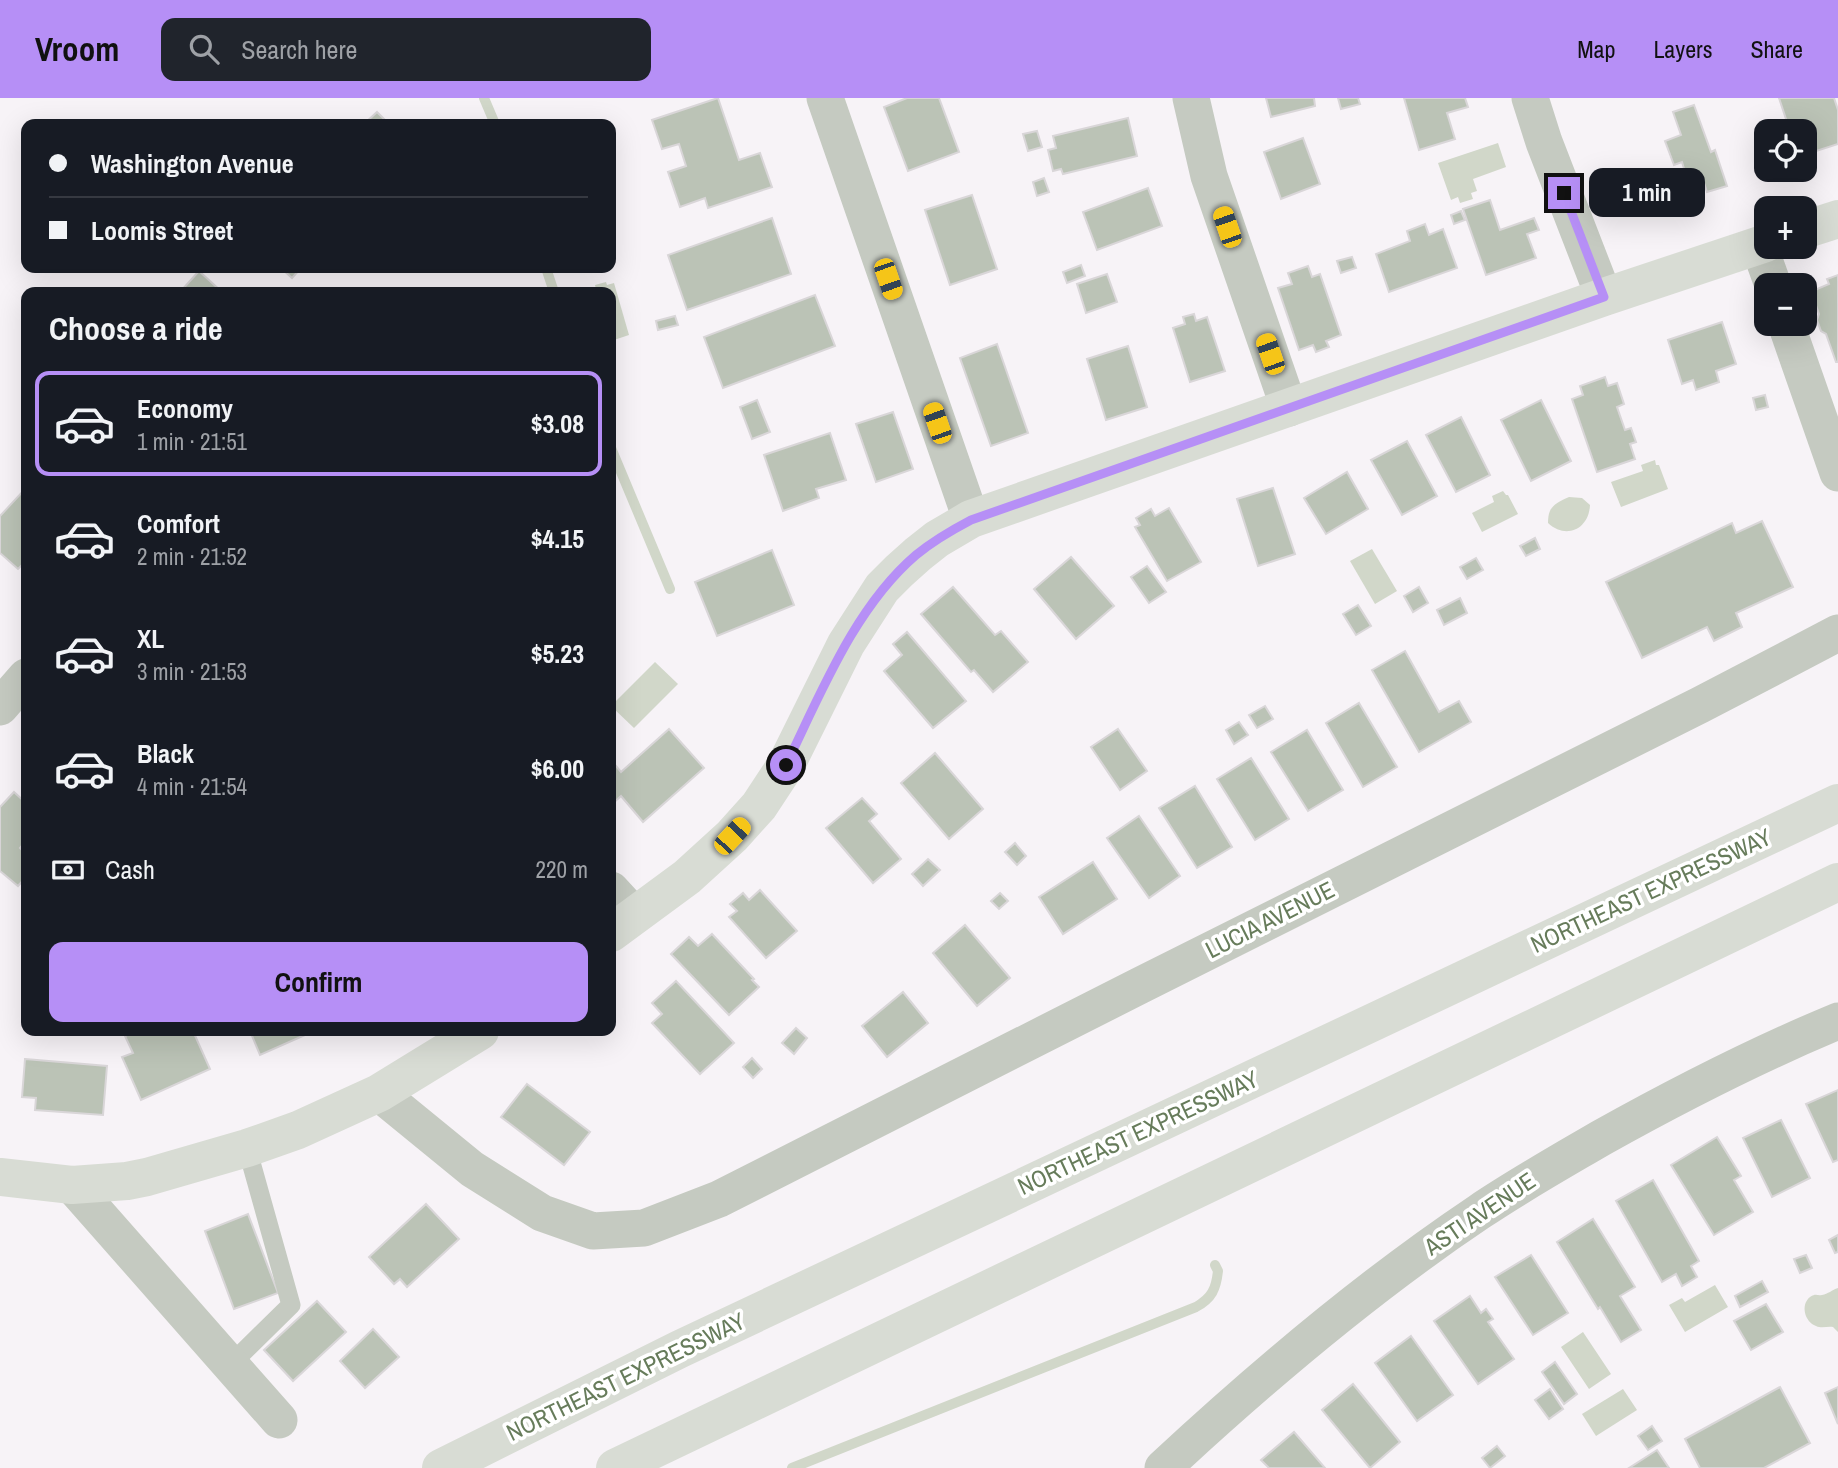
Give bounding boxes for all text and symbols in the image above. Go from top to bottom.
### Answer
search box [161,18,651,81]
text: Vroom [35,27,119,71]
icon: search [185,30,223,68]
text: Search here [241,32,357,67]
text: Map [1577,33,1615,65]
text: Layers [1653,33,1712,65]
text: Share [1750,33,1803,65]
map controls [1754,119,1817,336]
button: locate [1754,119,1817,182]
text: Washington Avenue [91,146,294,181]
callout: 1 min [1588,168,1704,217]
route end [1548,177,1580,209]
text: 1 min [1622,177,1672,208]
button: + [1754,196,1817,259]
car [1211,204,1244,250]
text: Loomis Street [91,213,233,248]
car [872,256,905,302]
button: − [1754,273,1817,336]
text: Choose a ride [49,307,223,350]
car [1254,331,1287,377]
text: Economy [137,391,233,426]
icon: car [53,392,116,455]
car [921,400,954,446]
text: $3.08 [531,406,584,441]
text: 1 min · 21:51 [137,426,247,457]
text: Comfort [137,506,220,541]
icon: car [53,507,116,570]
text: $4.15 [531,521,584,556]
text: 2 min · 21:52 [137,541,247,572]
text: XL [137,621,164,656]
icon: car [53,622,116,685]
text: $5.23 [531,636,584,671]
text: 3 min · 21:53 [137,656,247,687]
text: Black [137,736,194,771]
icon: car [53,737,116,800]
route start [770,749,802,781]
text: $6.00 [531,751,584,786]
text: 4 min · 21:54 [137,771,247,802]
car [710,813,755,859]
street label: NORTHEAST EXPRESSWAY [1525,820,1776,960]
icon: cash [49,851,87,889]
text: Cash [105,852,155,887]
text: 220 m [536,854,588,885]
street label: LUCIA AVENUE [1200,873,1340,965]
button: Confirm [49,942,588,1022]
street label: NORTHEAST EXPRESSWAY [1012,1062,1263,1202]
street label: ASTI AVENUE [1417,1164,1541,1263]
street label: NORTHEAST EXPRESSWAY [501,1304,750,1448]

